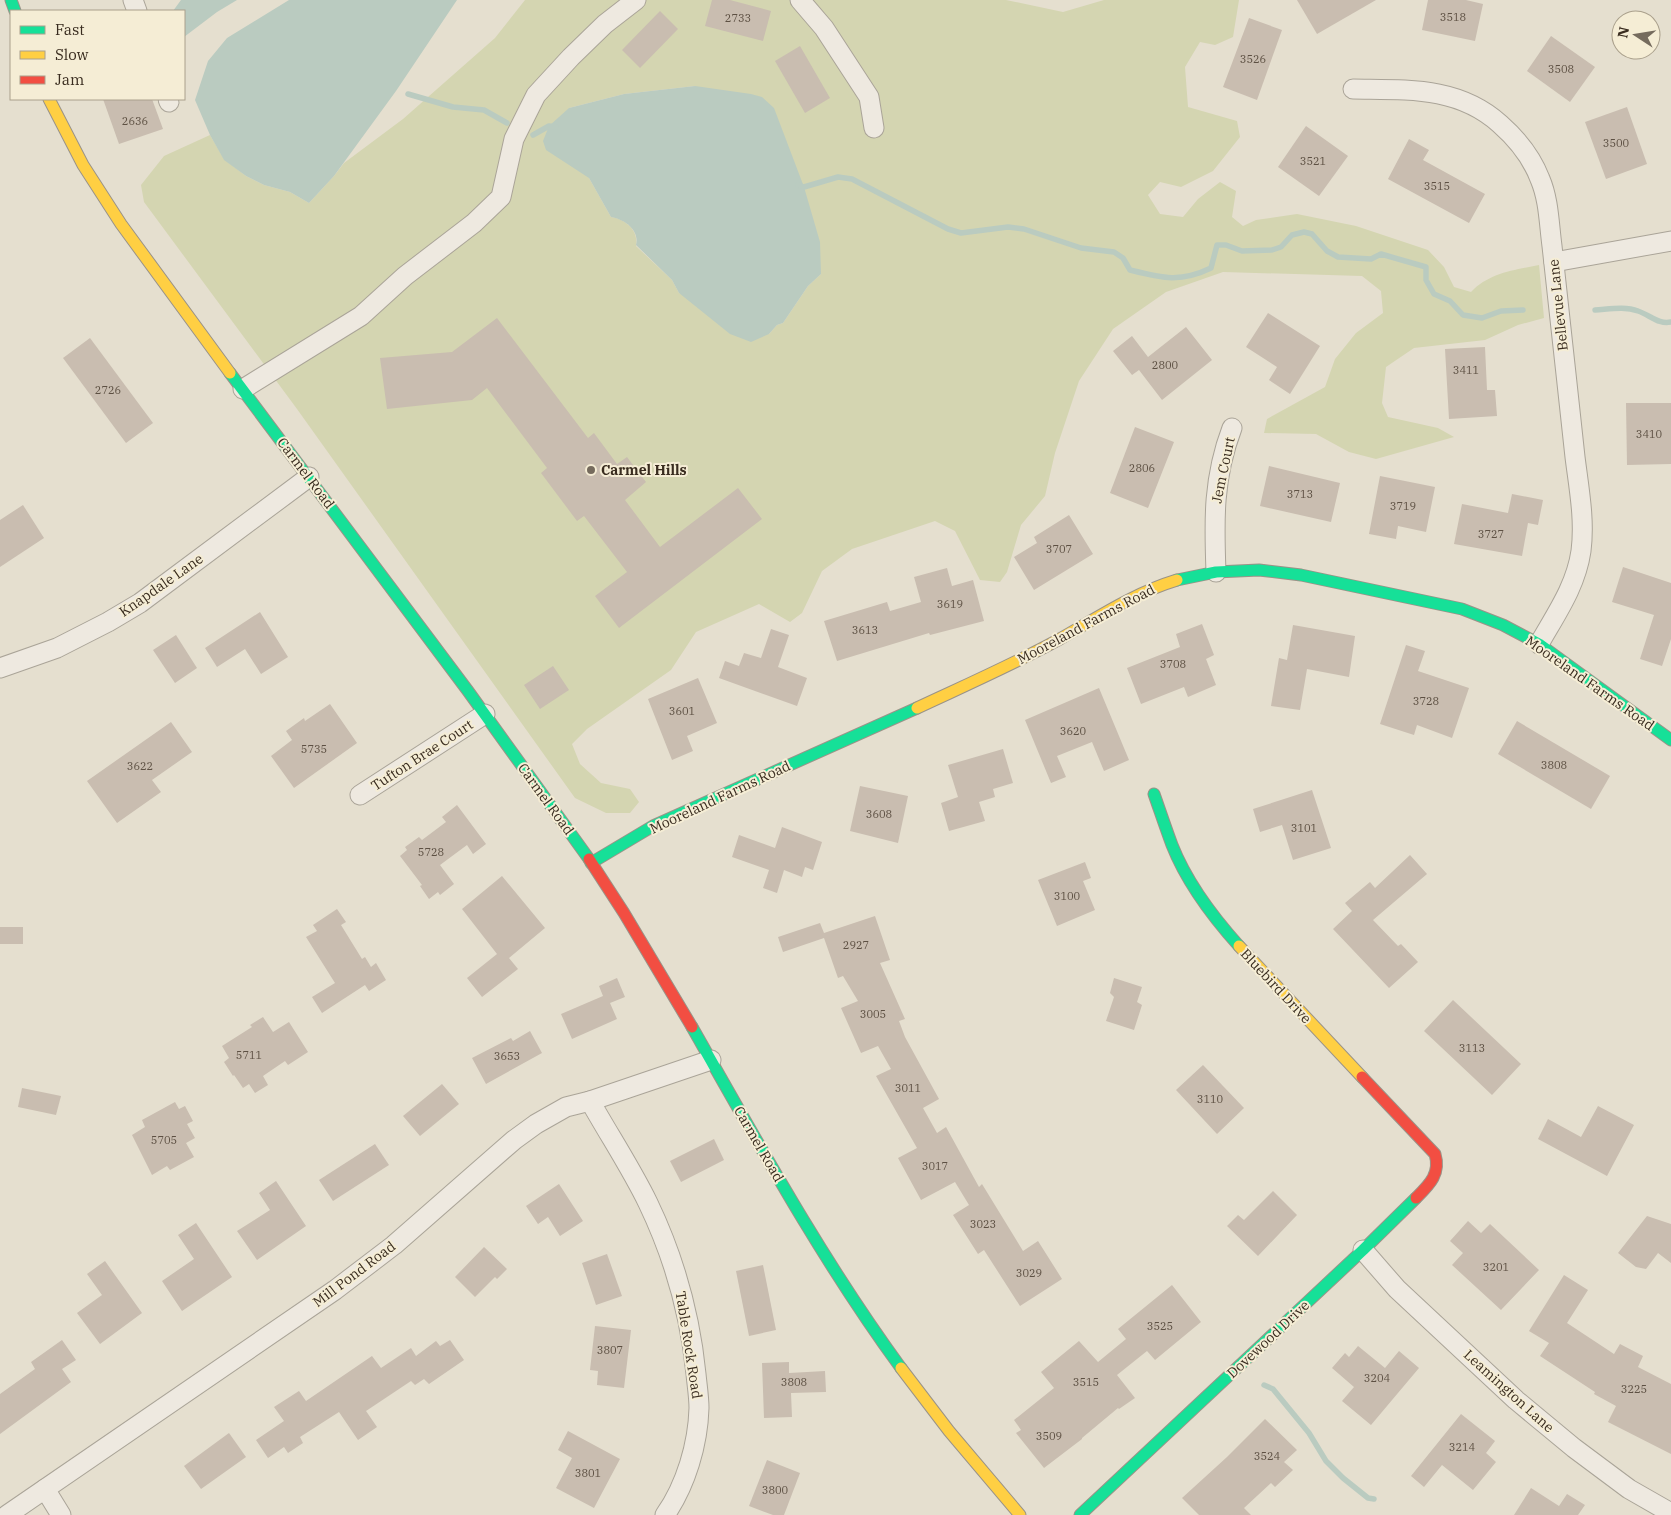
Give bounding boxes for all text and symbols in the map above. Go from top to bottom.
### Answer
legend [10,10,185,100]
house number: 3518 [1440,10,1466,24]
north arrow [1611,10,1661,60]
house number: 2733 [725,11,751,25]
text: Fast [55,20,85,39]
text: N [1613,25,1633,40]
text: Slow [55,45,89,64]
house number: 3526 [1240,52,1266,66]
house number: 3508 [1548,62,1574,76]
text: Jam [55,70,84,89]
house number: 2636 [122,114,148,128]
house number: 3500 [1603,136,1630,150]
house number: 3521 [1300,154,1326,168]
house number: 3515 [1424,179,1450,193]
street label: Bellevue Lane [1544,258,1572,352]
house number: 2800 [1152,358,1179,372]
house number: 3411 [1453,363,1479,377]
house number: 2726 [95,383,121,397]
house number: 3410 [1636,427,1663,441]
street label: Carmel Road [273,434,339,513]
street label: Jem Court [1207,435,1239,505]
place label: Carmel Hills [601,461,687,479]
house number: 2806 [1129,461,1155,475]
marker: Carmel Hills [585,464,597,476]
house number: 3713 [1287,487,1313,501]
house number: 3719 [1390,499,1416,513]
house number: 3727 [1478,527,1504,541]
house number: 3707 [1046,542,1072,556]
street label: Knapdale Lane [115,549,207,621]
street label: Mooreland Farms Road [1014,580,1158,668]
house number: 3619 [937,597,963,611]
house number: 3613 [852,623,878,637]
street label: Mooreland Farms Road [1522,632,1658,735]
house number: 3708 [1160,657,1186,671]
house number: 3728 [1413,694,1439,708]
house number: 3601 [669,704,695,718]
street label: Tufton Brae Court [368,715,476,795]
house number: 3620 [1060,724,1087,738]
house number: 5735 [301,742,327,756]
street label: Mooreland Farms Road [647,756,794,838]
house number: 3808 [1541,758,1567,772]
house number: 3622 [127,759,153,773]
street label: Carmel Road [514,760,578,839]
house number: 3608 [866,807,892,821]
house number: 3101 [1291,821,1317,835]
house number: 5728 [418,845,444,859]
house number: 3100 [1054,889,1081,903]
house number: 2927 [843,938,869,952]
street label: Bluebird Drive [1237,945,1315,1027]
house number: 3005 [860,1007,886,1021]
house number: 3113 [1459,1041,1485,1055]
house number: 5711 [236,1048,262,1062]
house number: 3653 [494,1049,520,1063]
house number: 3011 [895,1081,921,1095]
house number: 3110 [1197,1092,1224,1106]
street label: Carmel Road [730,1103,788,1185]
house number: 5705 [151,1133,177,1147]
house number: 3017 [922,1159,948,1173]
house number: 3023 [970,1217,996,1231]
street label: Mill Pond Road [309,1237,399,1311]
house number: 3201 [1483,1260,1509,1274]
house number: 3029 [1016,1266,1042,1280]
street label: Table Rock Road [672,1290,706,1401]
street label: Dovewood Drive [1223,1296,1313,1382]
house number: 3525 [1147,1319,1173,1333]
house number: 3807 [597,1343,623,1357]
street label: Leamington Lane [1460,1346,1558,1436]
house number: 3204 [1364,1371,1391,1385]
house number: 3808 [781,1375,807,1389]
house number: 3515 [1073,1375,1099,1389]
house number: 3225 [1621,1382,1647,1396]
house number: 3509 [1036,1429,1062,1443]
house number: 3214 [1449,1440,1476,1454]
house number: 3524 [1254,1449,1281,1463]
house number: 3801 [575,1466,601,1480]
house number: 3800 [762,1483,789,1497]

